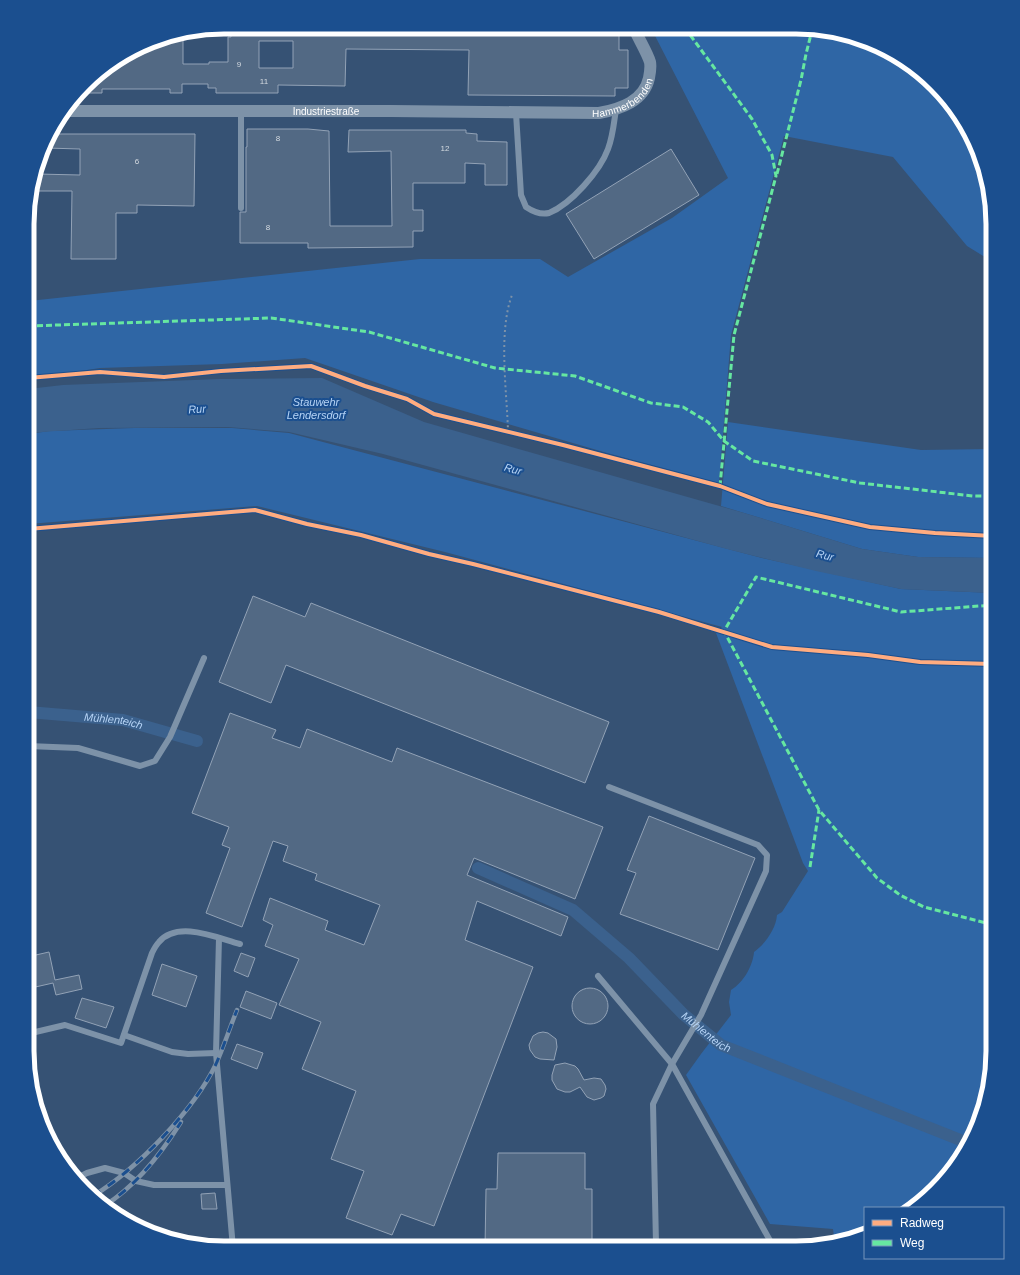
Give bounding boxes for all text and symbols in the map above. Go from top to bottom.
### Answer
house number: 9 [237,60,242,69]
house number: 11 [260,77,269,86]
street label: Hammerbenden [592,77,655,119]
street label: Industriestraße [293,106,360,117]
house number: 8 [276,134,281,143]
house number: 12 [441,144,450,153]
house number: 6 [135,157,140,166]
house number: 8 [266,223,271,232]
water label: Stauwehr Lendersdorf [287,396,346,421]
water label: Rur [188,402,208,416]
water label: Rur [503,461,524,478]
water label: Rur [815,547,836,563]
water label: Mühlenteich [84,711,144,731]
water label: Mühlenteich [679,1009,733,1054]
legend [864,1207,1004,1259]
text: Radweg [900,1216,944,1230]
text: Weg [900,1236,924,1250]

